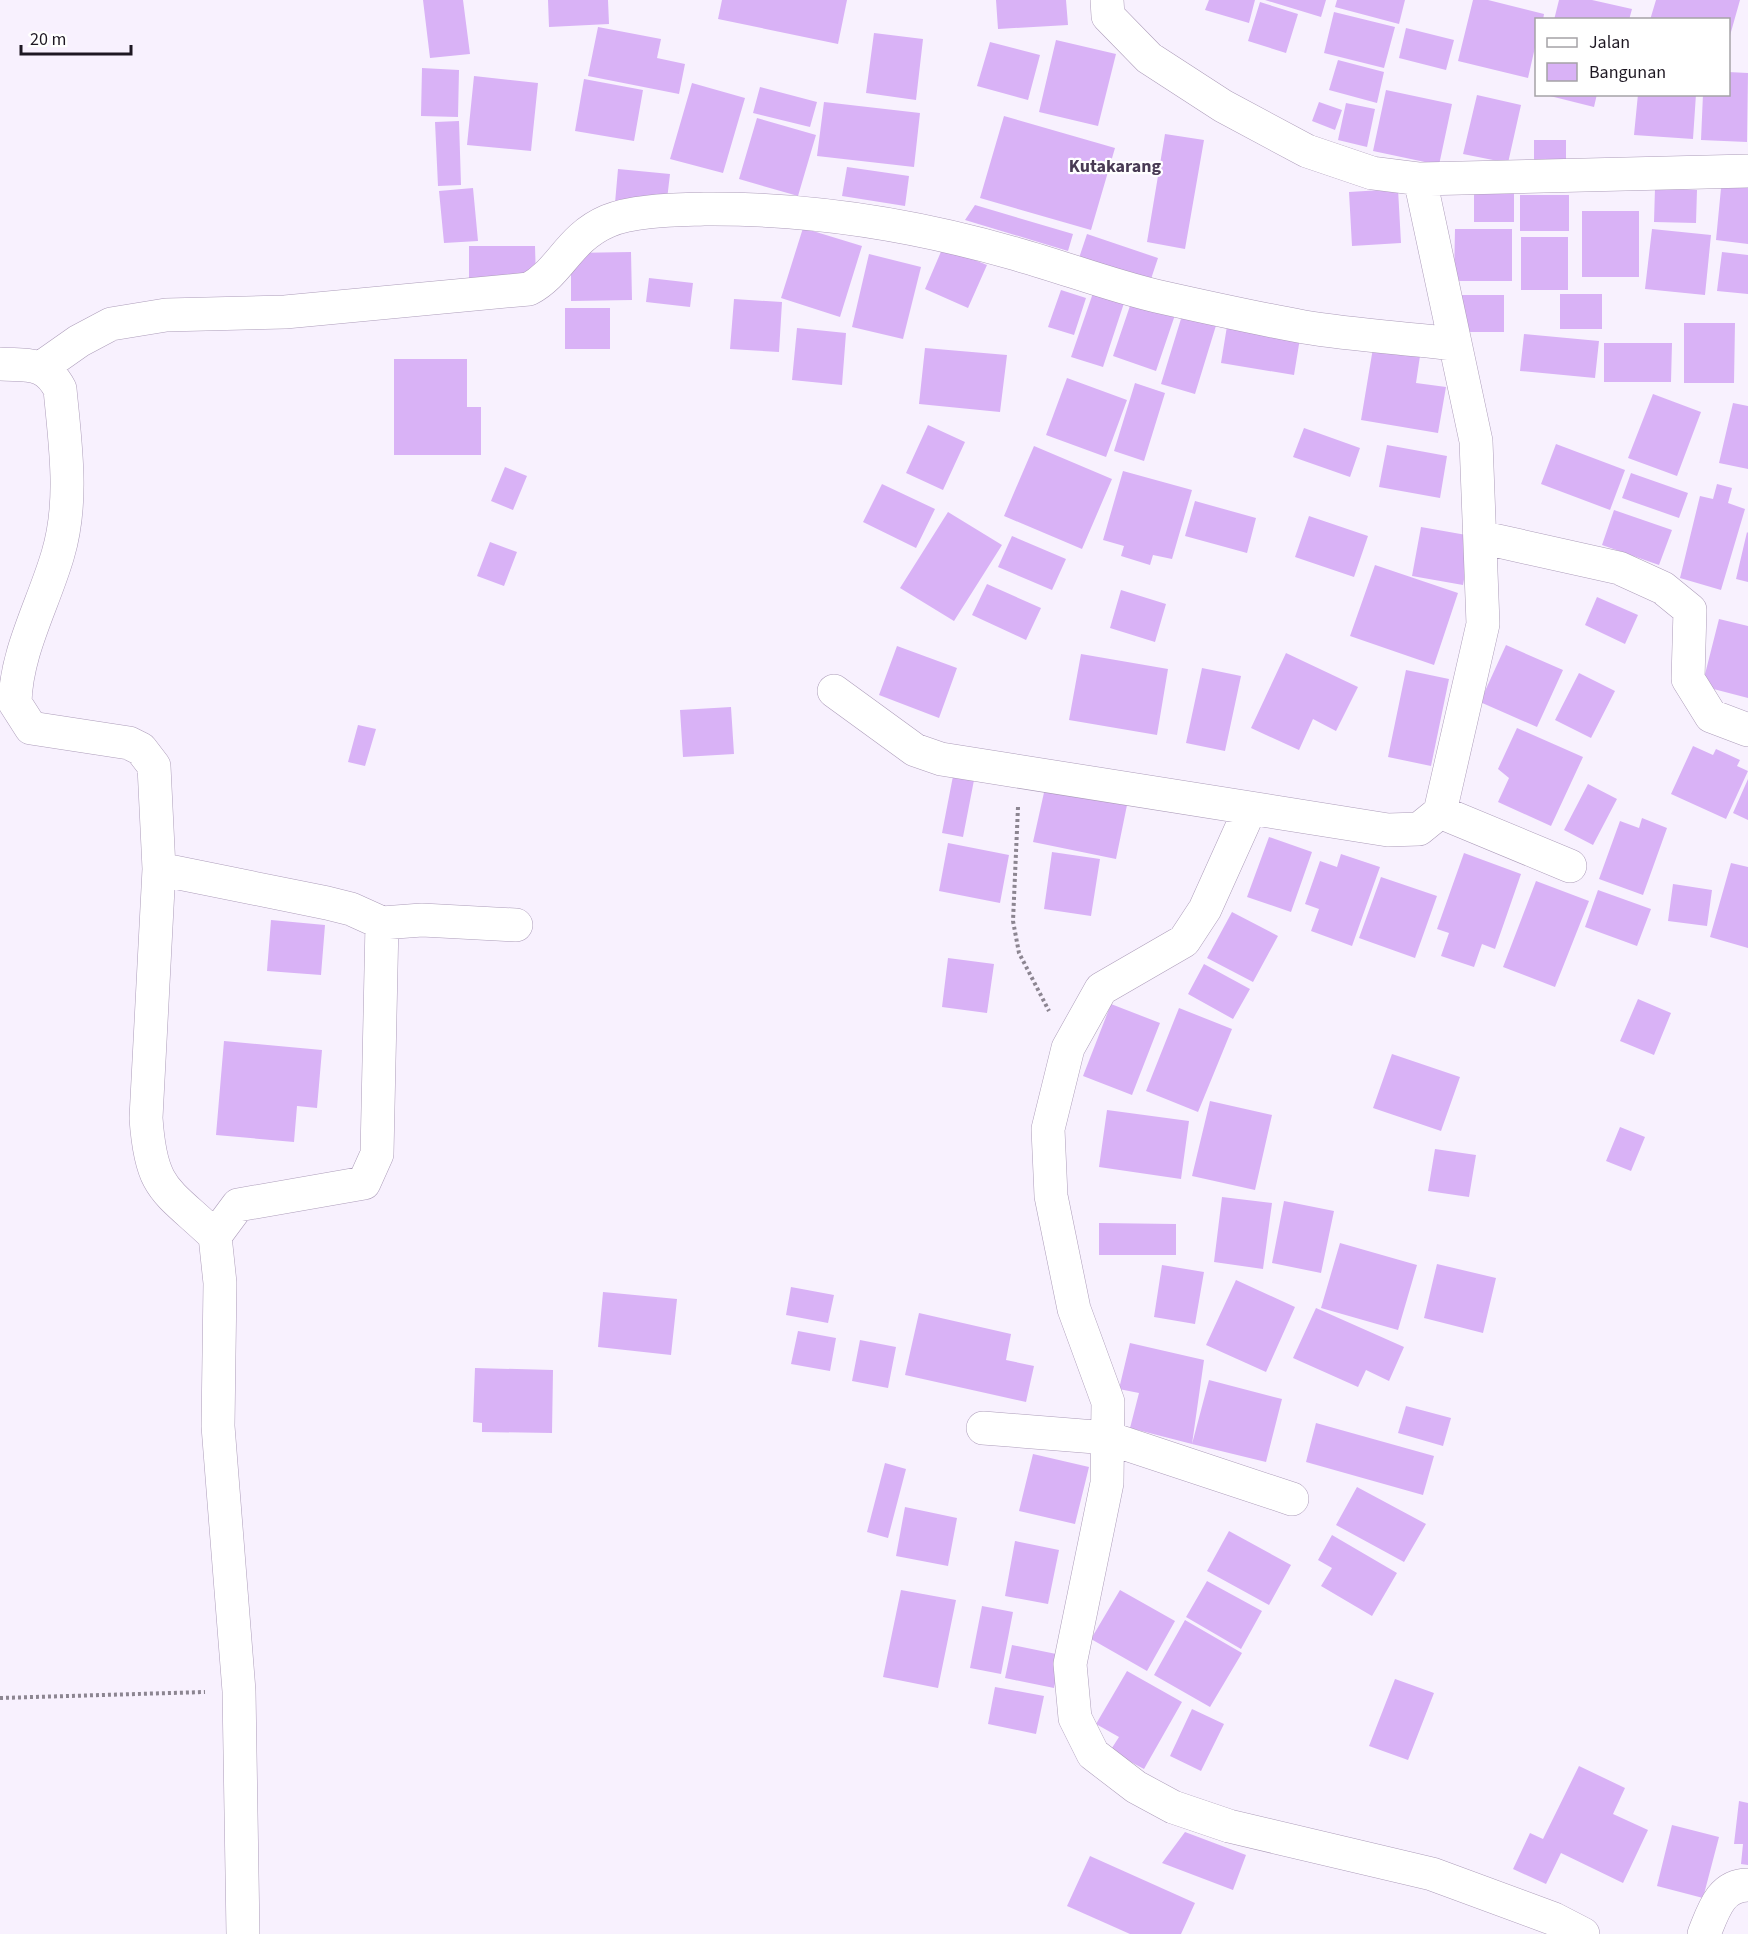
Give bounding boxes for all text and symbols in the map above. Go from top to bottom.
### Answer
scale bar [21,18,130,56]
legend [1535,18,1730,96]
text: 20 m [30,27,66,52]
text: Jalan [1589,30,1630,55]
text: Bangunan [1589,60,1666,85]
district label: Kutakarang [1069,154,1162,179]

